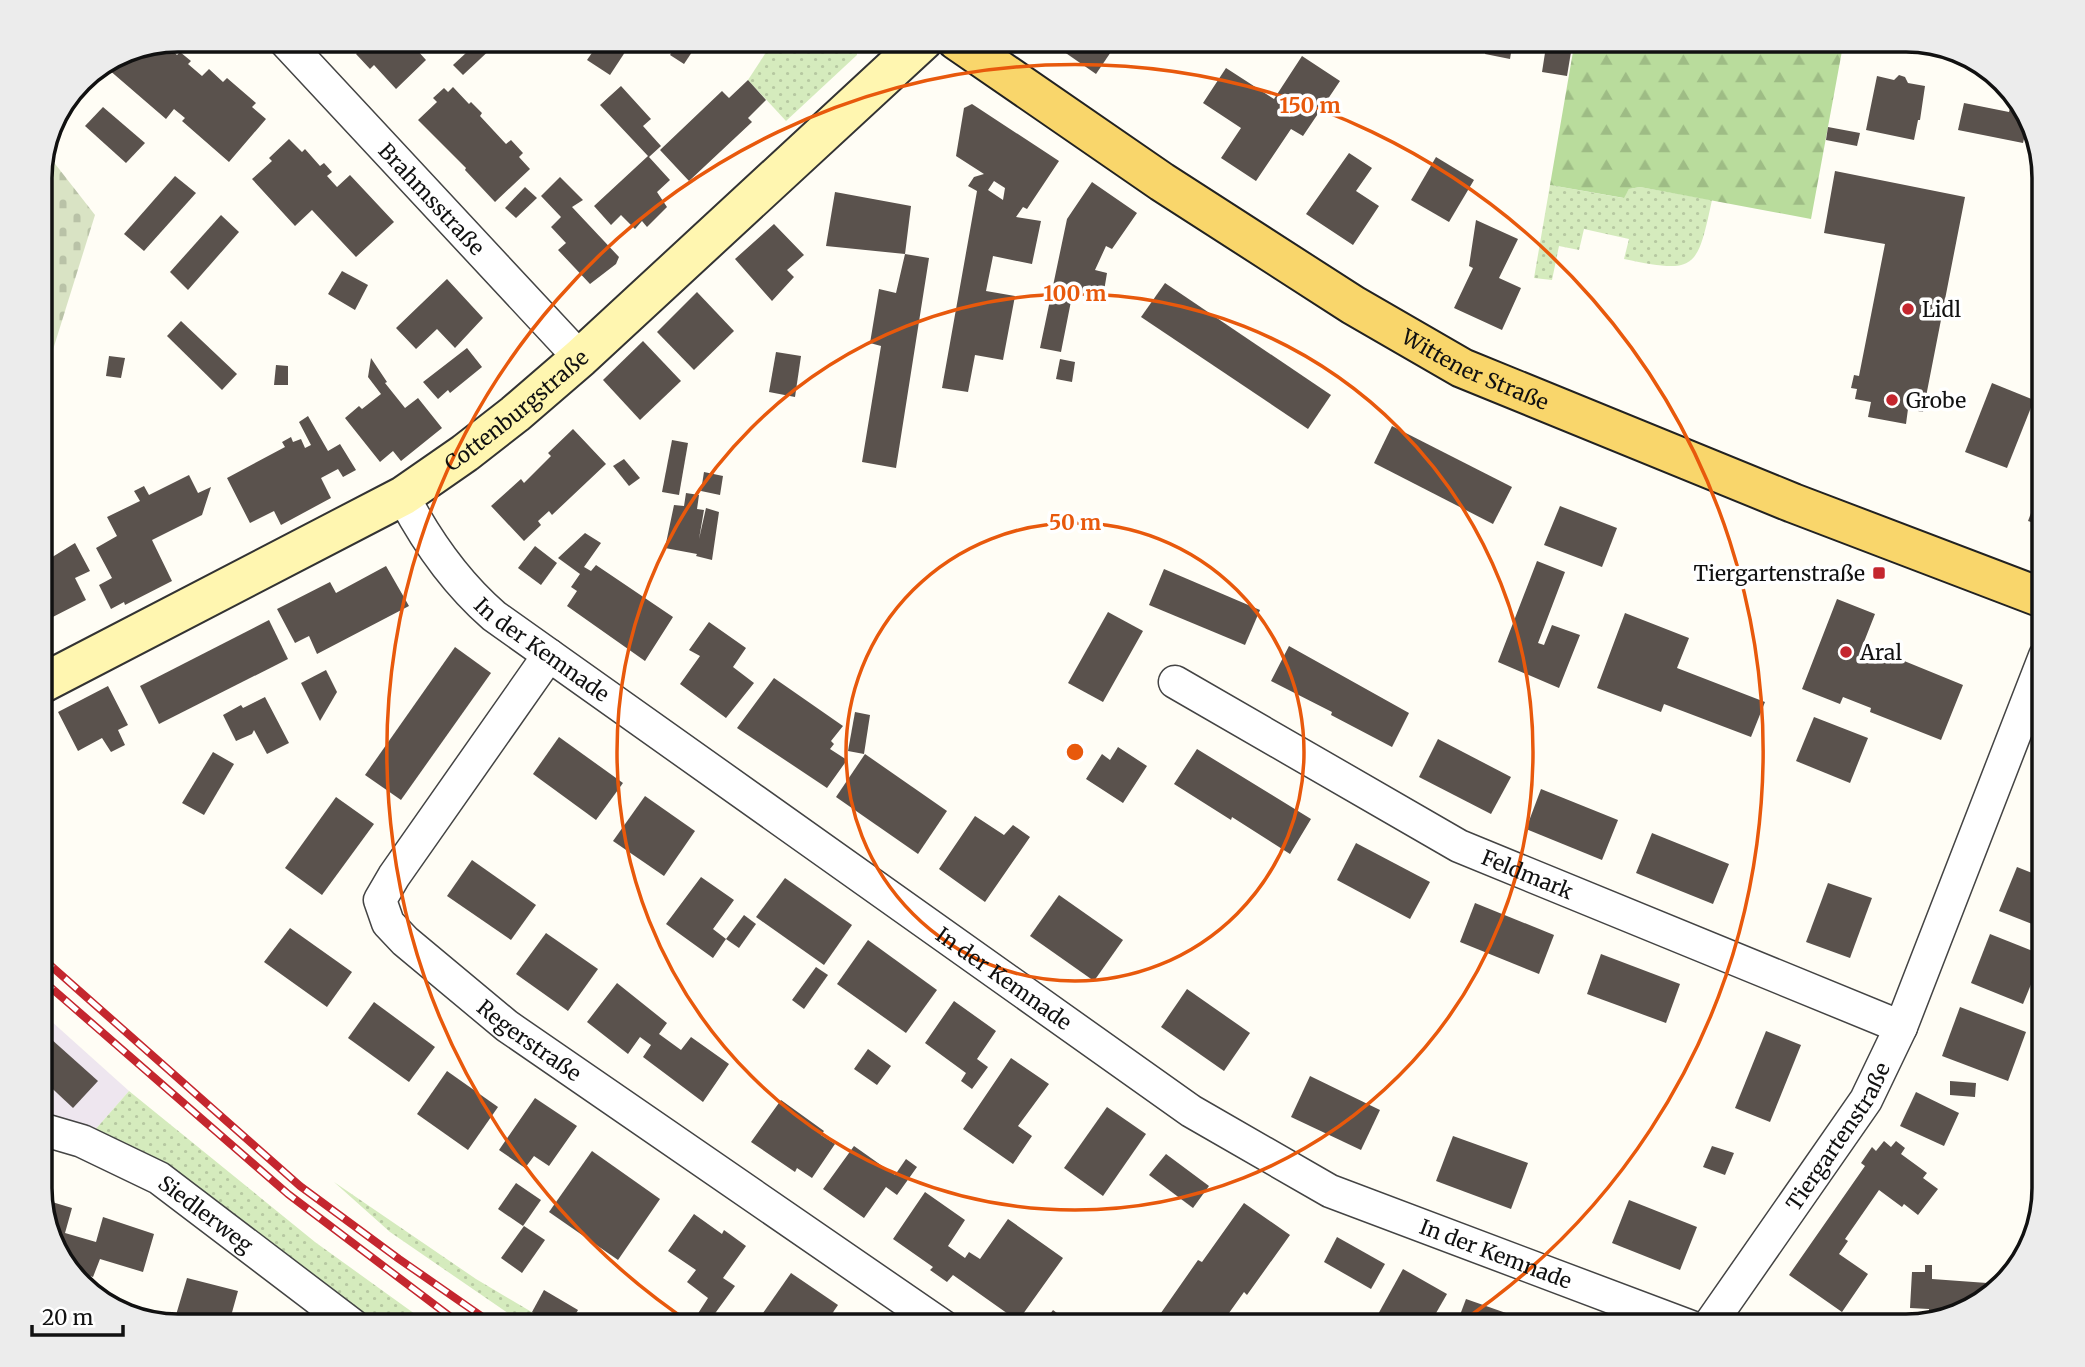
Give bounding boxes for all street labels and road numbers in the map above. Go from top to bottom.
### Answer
street label: Brahmsstraße [373,137,491,261]
street label: Wittener Straße [1396,322,1553,416]
street label: Cottenburgstraße [439,344,594,477]
street label: In der Kemnade [469,592,615,707]
street label: Feldmark [1478,843,1578,905]
street label: In der Kemnade [931,921,1077,1036]
street label: Regerstraße [472,993,587,1087]
street label: Tiergartenstraße [1780,1058,1896,1216]
street label: Siedlerweg [153,1169,259,1258]
street label: In der Kemnade [1416,1213,1576,1294]

